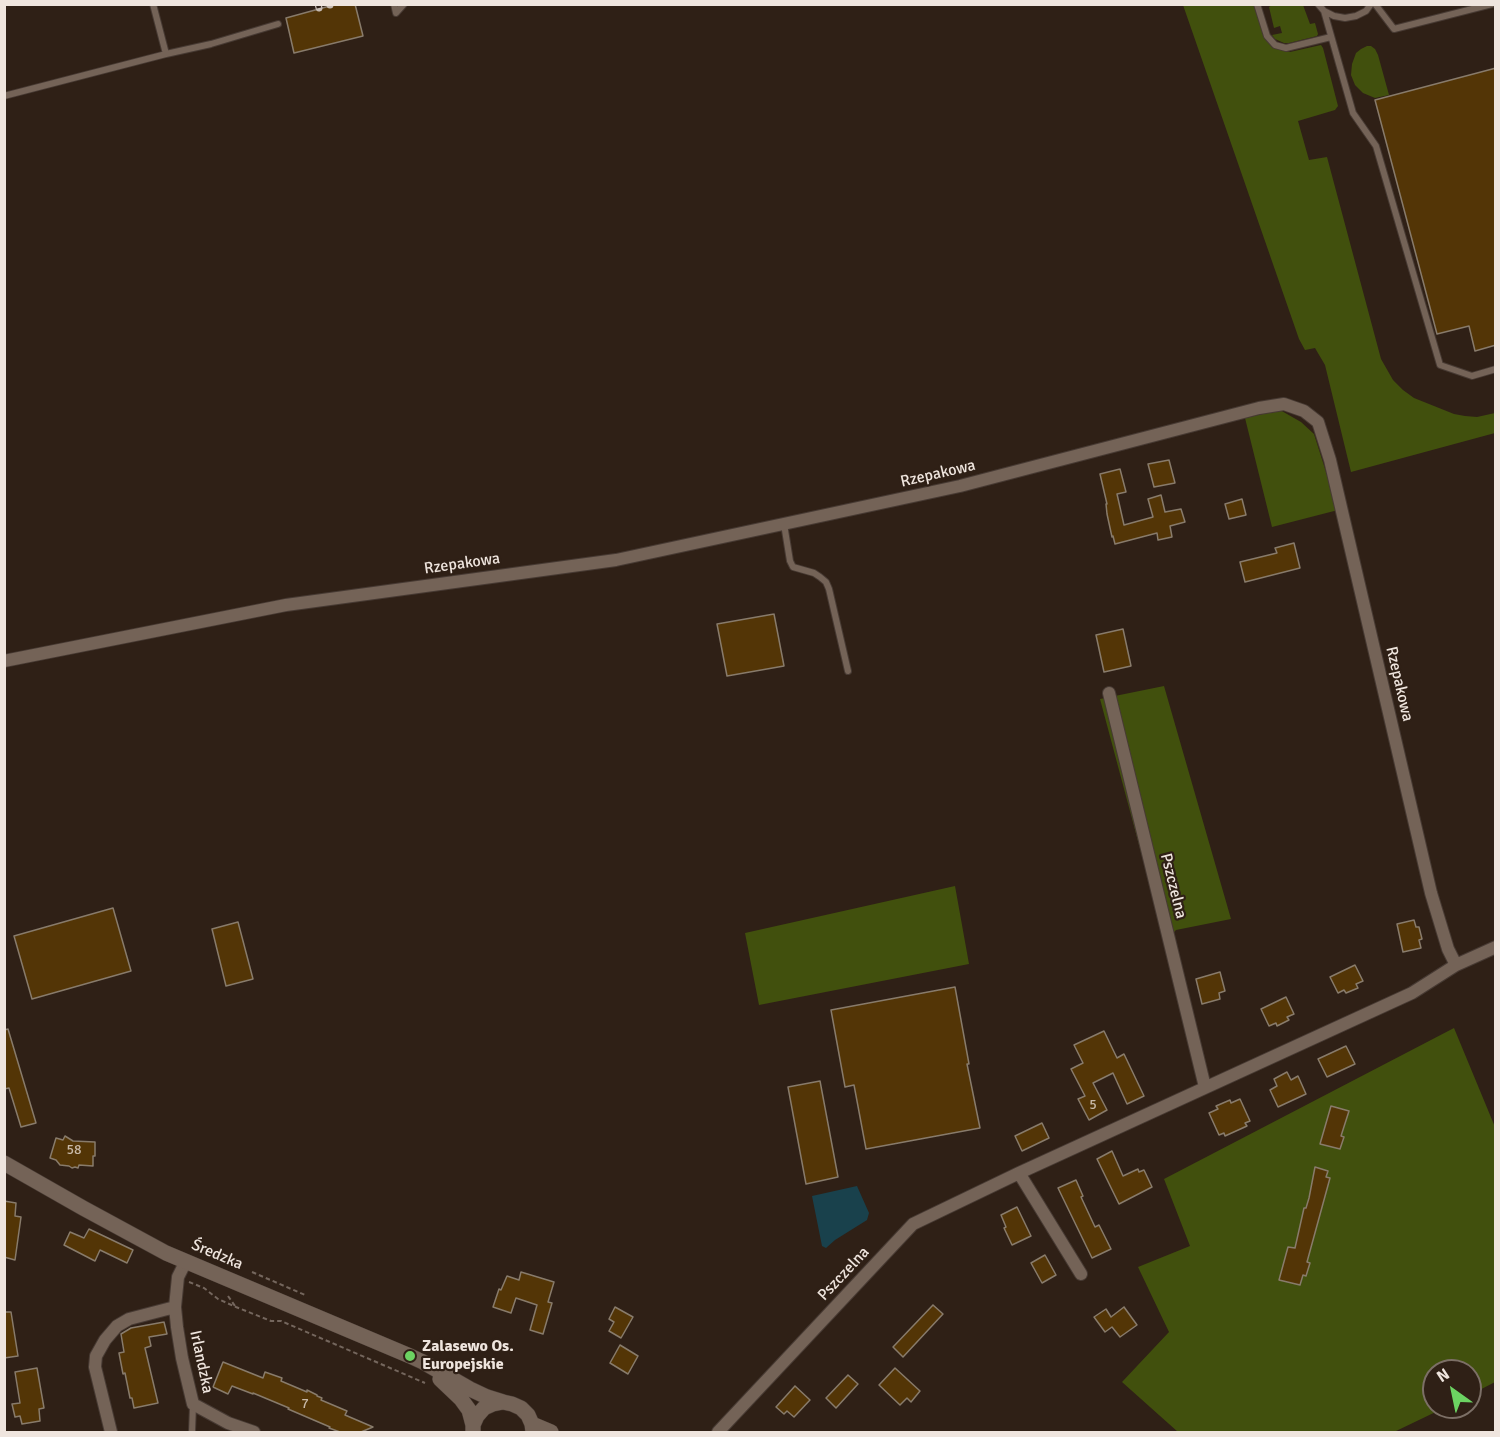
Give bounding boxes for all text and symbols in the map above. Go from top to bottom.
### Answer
street label: Rzepakowa [899,456,977,492]
street label: Rzepakowa [423,549,501,579]
street label: Rzepakowa [1381,645,1417,723]
street label: Pszczelna [1156,851,1190,921]
house number: 5 [1089,1097,1097,1113]
house number: 58 [66,1142,82,1158]
street label: Średzka [188,1236,246,1274]
street label: Pszczelna [814,1243,874,1305]
street label: Irlandzka [185,1329,217,1395]
place label: Zalasewo Os. Europejskie [422,1337,514,1375]
marker: Zalasewo Os. Europejskie [403,1349,417,1363]
north arrow [1422,1359,1482,1419]
text: N [1433,1364,1453,1387]
house number: 7 [301,1396,309,1412]

